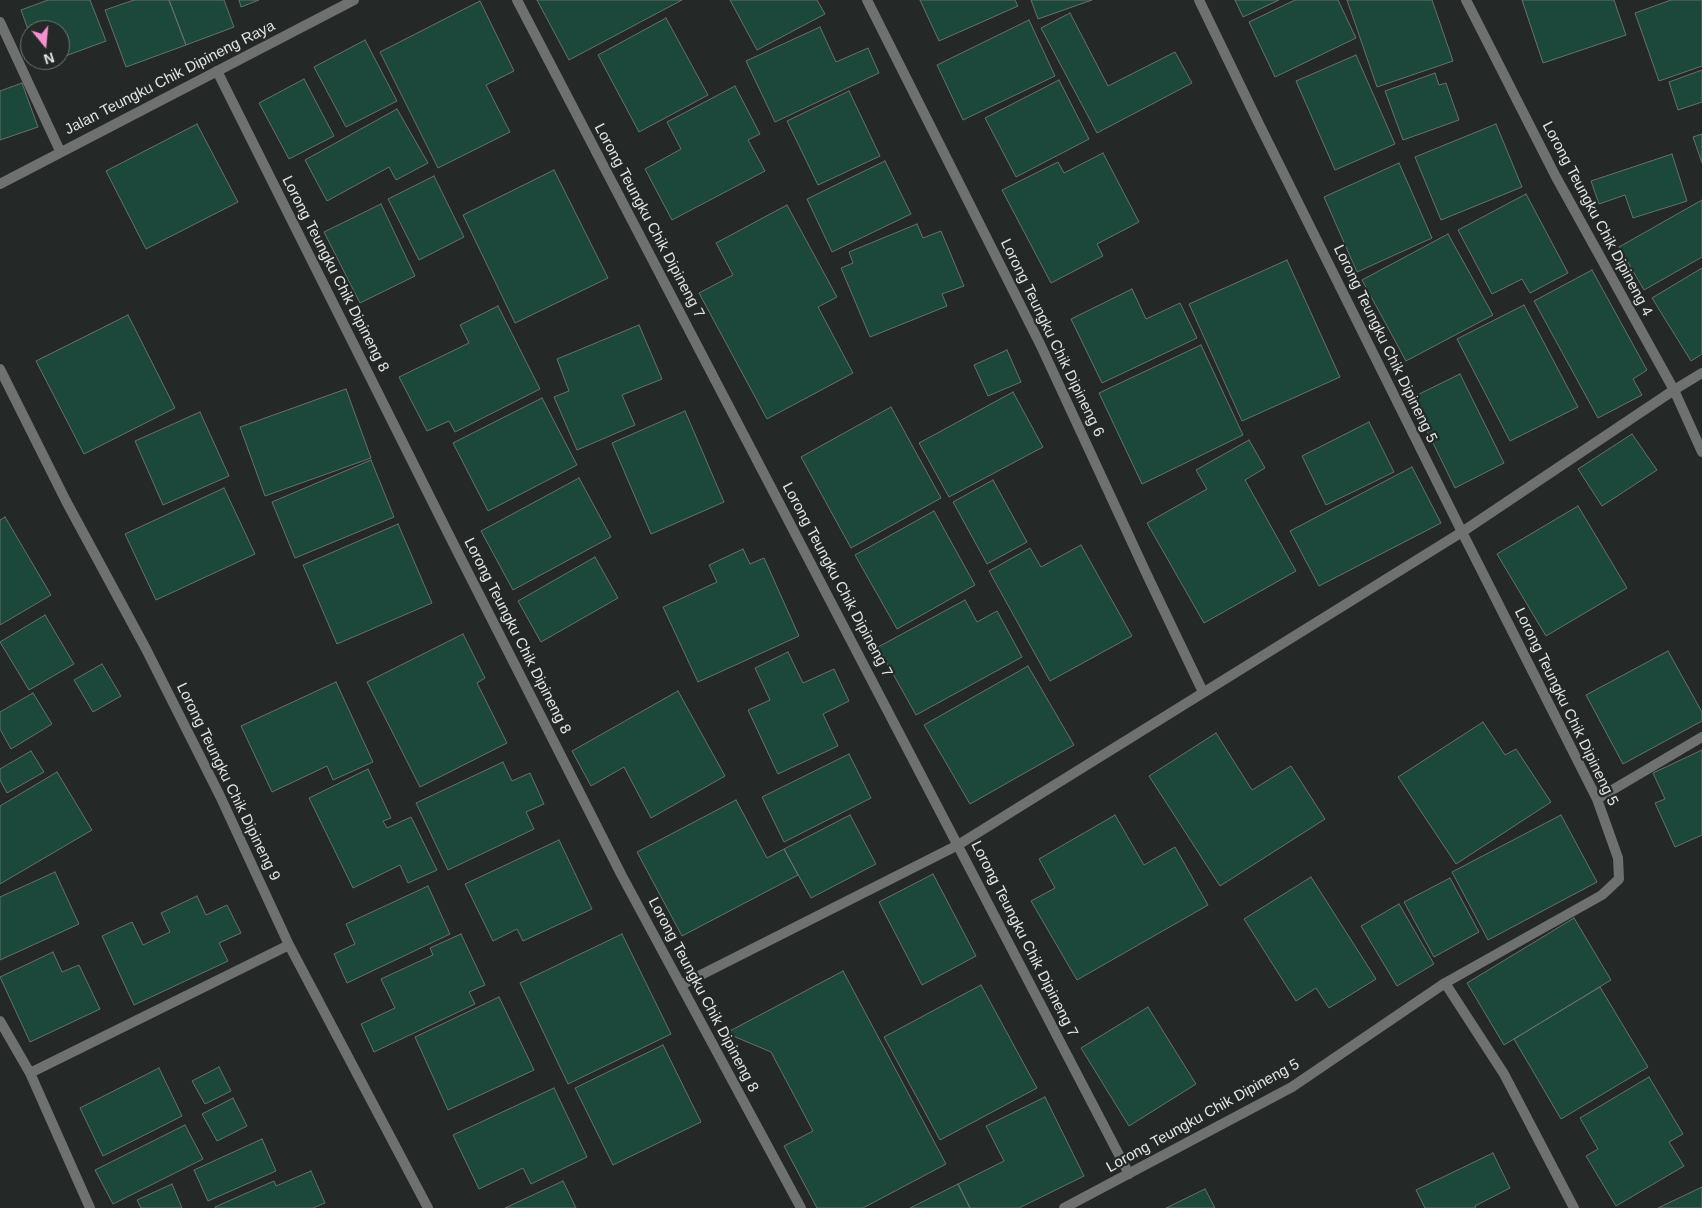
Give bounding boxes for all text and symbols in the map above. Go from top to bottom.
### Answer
street label: Jalan Teungku Chik Dipineng Raya [62,17,278,139]
north arrow [20,20,70,70]
text: N [42,49,56,68]
street label: Lorong Teungku Chik Dipineng 4 [1538,119,1656,319]
street label: Lorong Teungku Chik Dipineng 7 [590,121,708,321]
street label: Lorong Teungku Chik Dipineng 8 [278,173,392,375]
street label: Lorong Teungku Chik Dipineng 6 [996,236,1108,440]
street label: Lorong Teungku Chik Dipineng 5 [1329,242,1441,446]
street label: Lorong Teungku Chik Dipineng 7 [778,480,896,680]
street label: Lorong Teungku Chik Dipineng 8 [460,535,574,737]
street label: Lorong Teungku Chik Dipineng 5 [1510,605,1622,809]
street label: Lorong Teungku Chik Dipineng 9 [172,680,284,884]
street label: Lorong Teungku Chik Dipineng 7 [967,838,1081,1040]
street label: Lorong Teungku Chik Dipineng 8 [644,895,762,1095]
street label: Lorong Teungku Chik Dipineng 5 [1103,1055,1303,1177]

